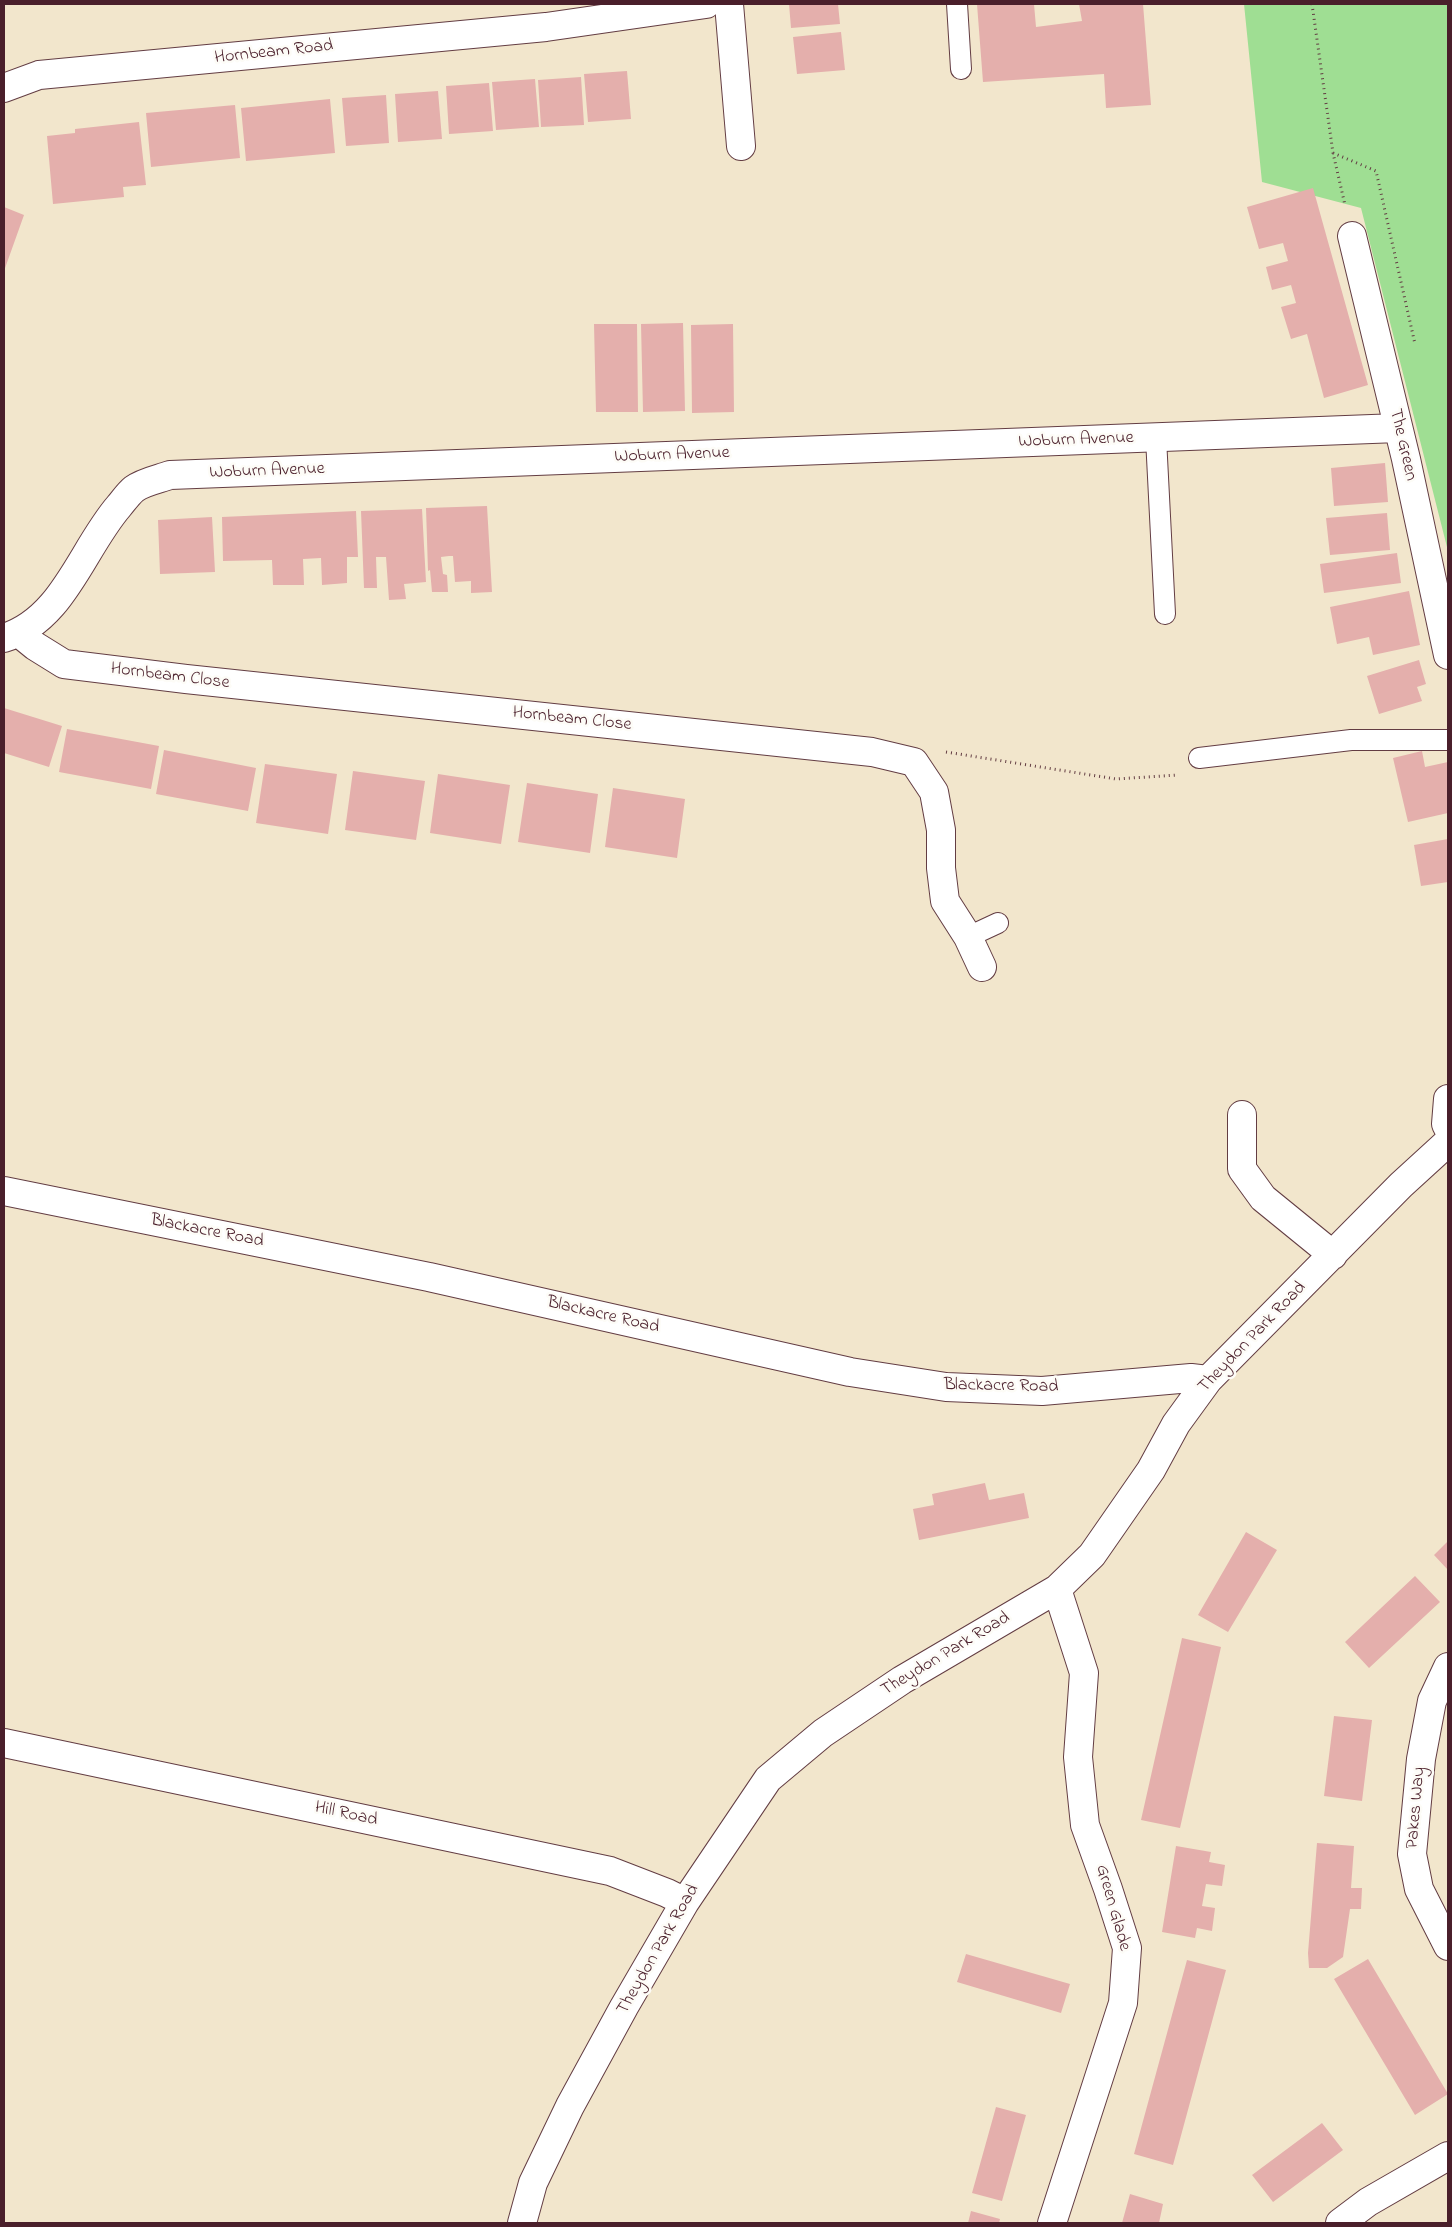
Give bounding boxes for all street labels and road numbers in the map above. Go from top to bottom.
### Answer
street label: Hornbeam Road [214,36,334,70]
street label: The Green [1383,407,1421,483]
street label: Woburn Avenue [1018,428,1134,454]
street label: Woburn Avenue [614,443,730,469]
street label: Woburn Avenue [209,459,325,485]
street label: Hornbeam Close [109,659,231,695]
street label: Hornbeam Close [511,703,633,737]
street label: Blackacre Road [149,1210,265,1254]
street label: Theydon Park Road [1194,1278,1312,1398]
street label: Blackacre Road [545,1293,661,1339]
street label: Blackacre Road [943,1375,1059,1399]
street label: Theydon Park Road [878,1608,1014,1702]
street label: Pakes Way [1403,1766,1431,1850]
street label: Hill Road [313,1798,379,1832]
street label: Green Glade [1089,1862,1135,1954]
street label: Theydon Park Road [613,1881,705,2019]

